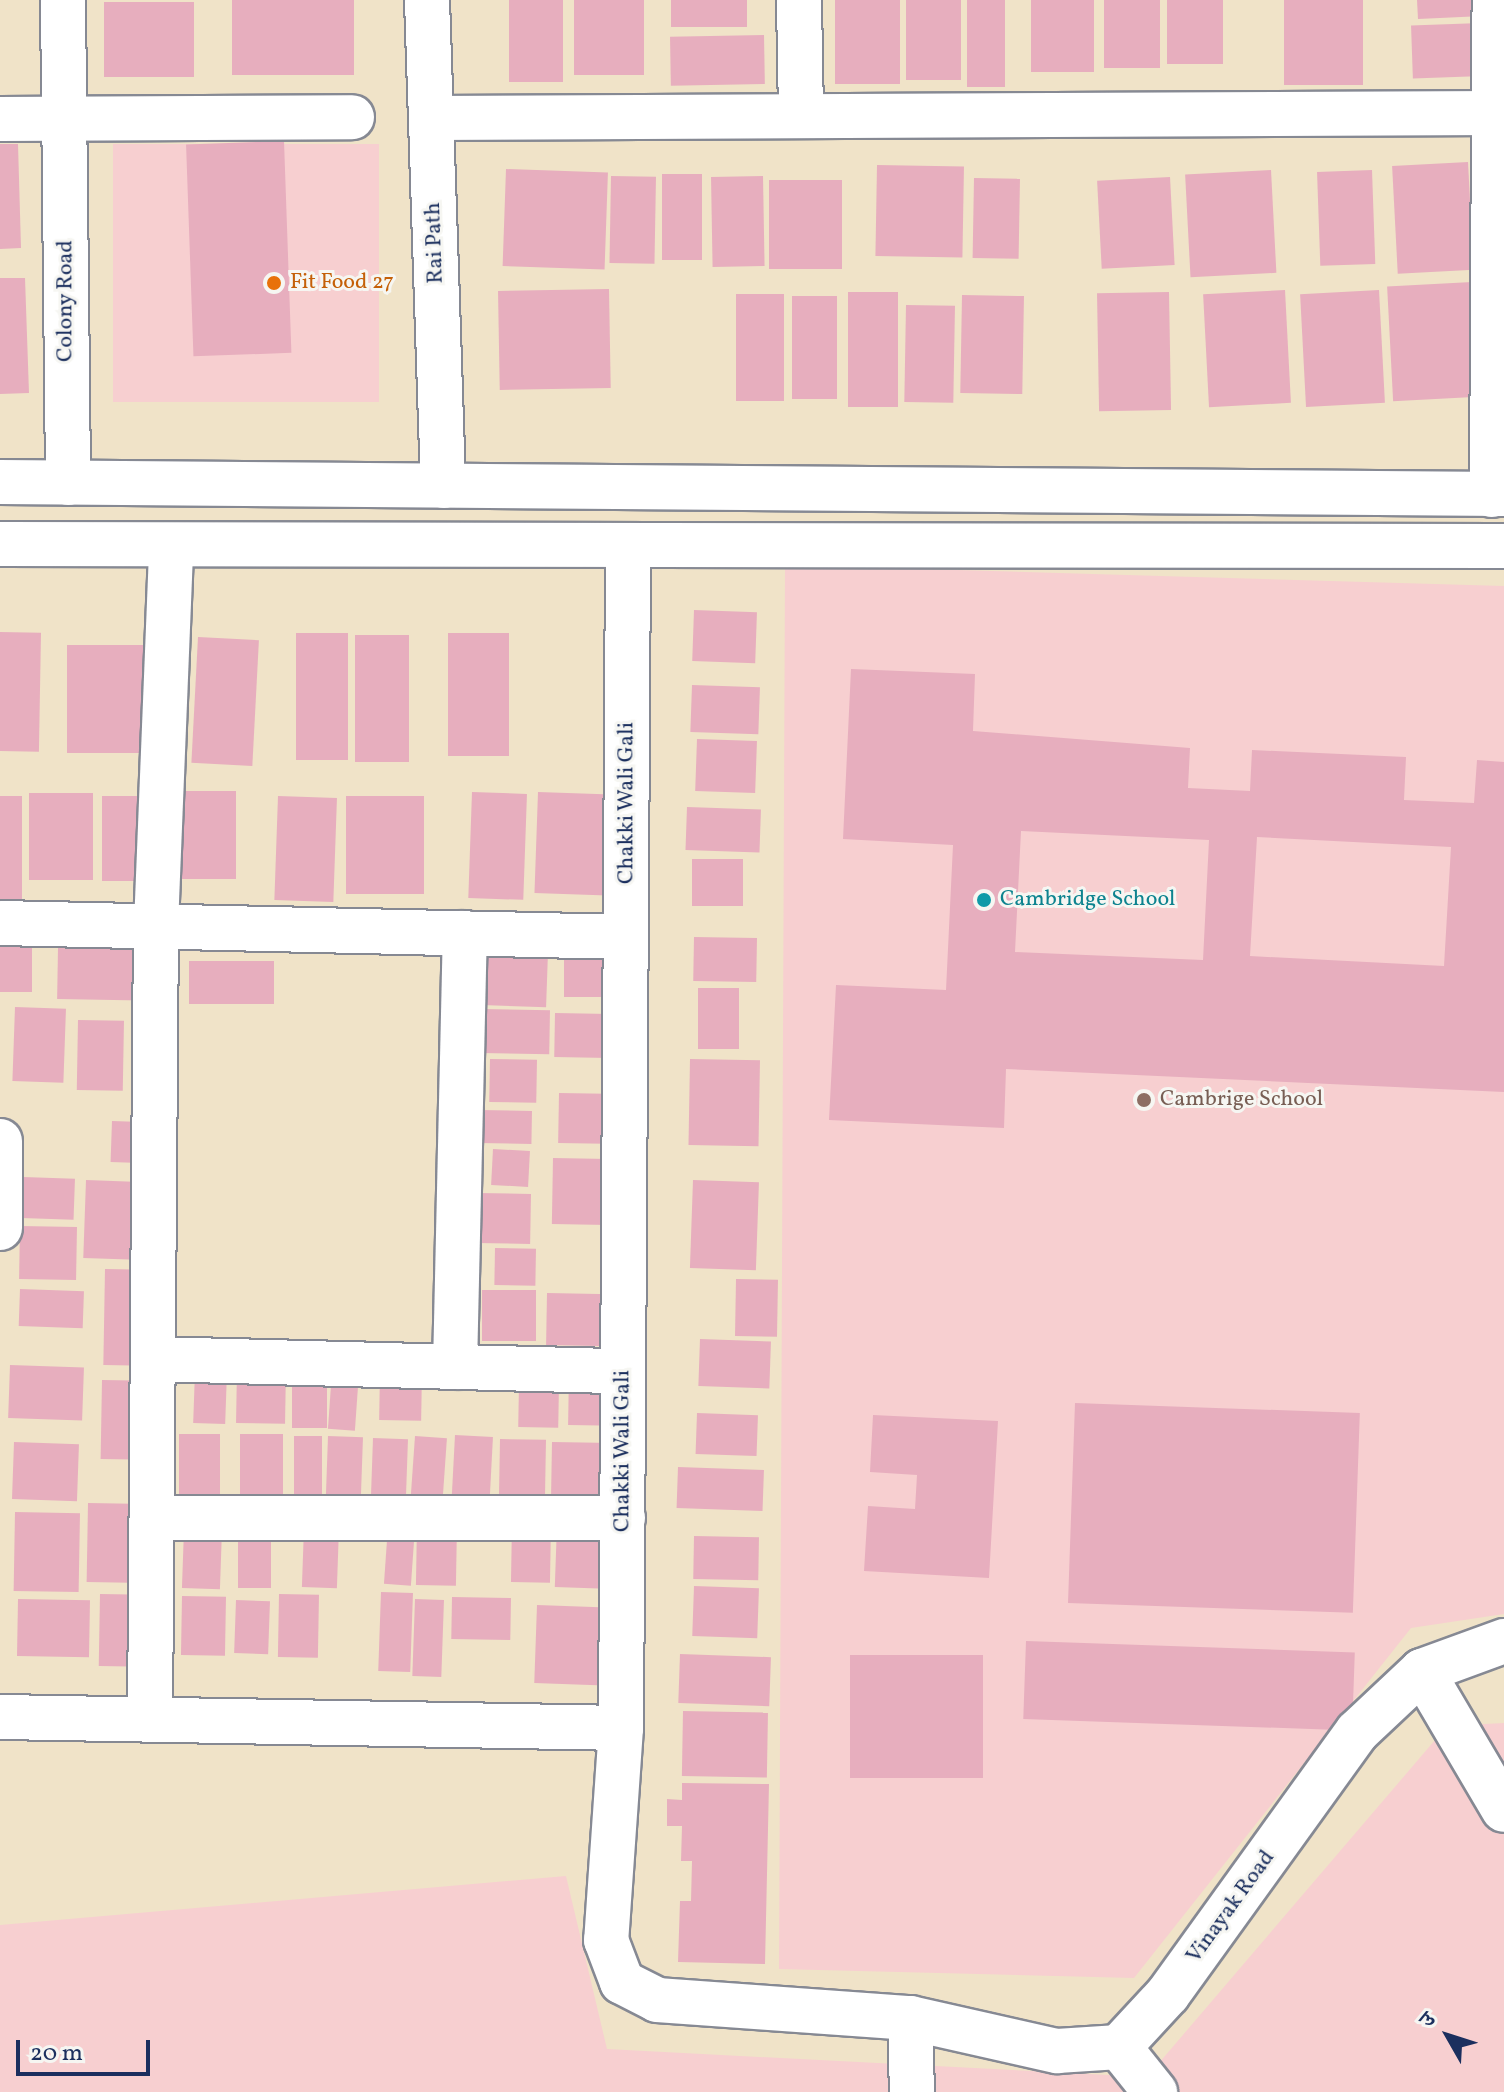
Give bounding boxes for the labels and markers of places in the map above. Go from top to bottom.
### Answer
place label: Fit Food 27 [290,270,394,296]
marker: Fit Food 27 [265,274,283,292]
place label: Cambridge School [1000,887,1175,913]
marker: Cambridge School [975,891,993,909]
place label: Cambrige School [1160,1087,1323,1113]
marker: Cambrige School [1135,1091,1153,1109]

